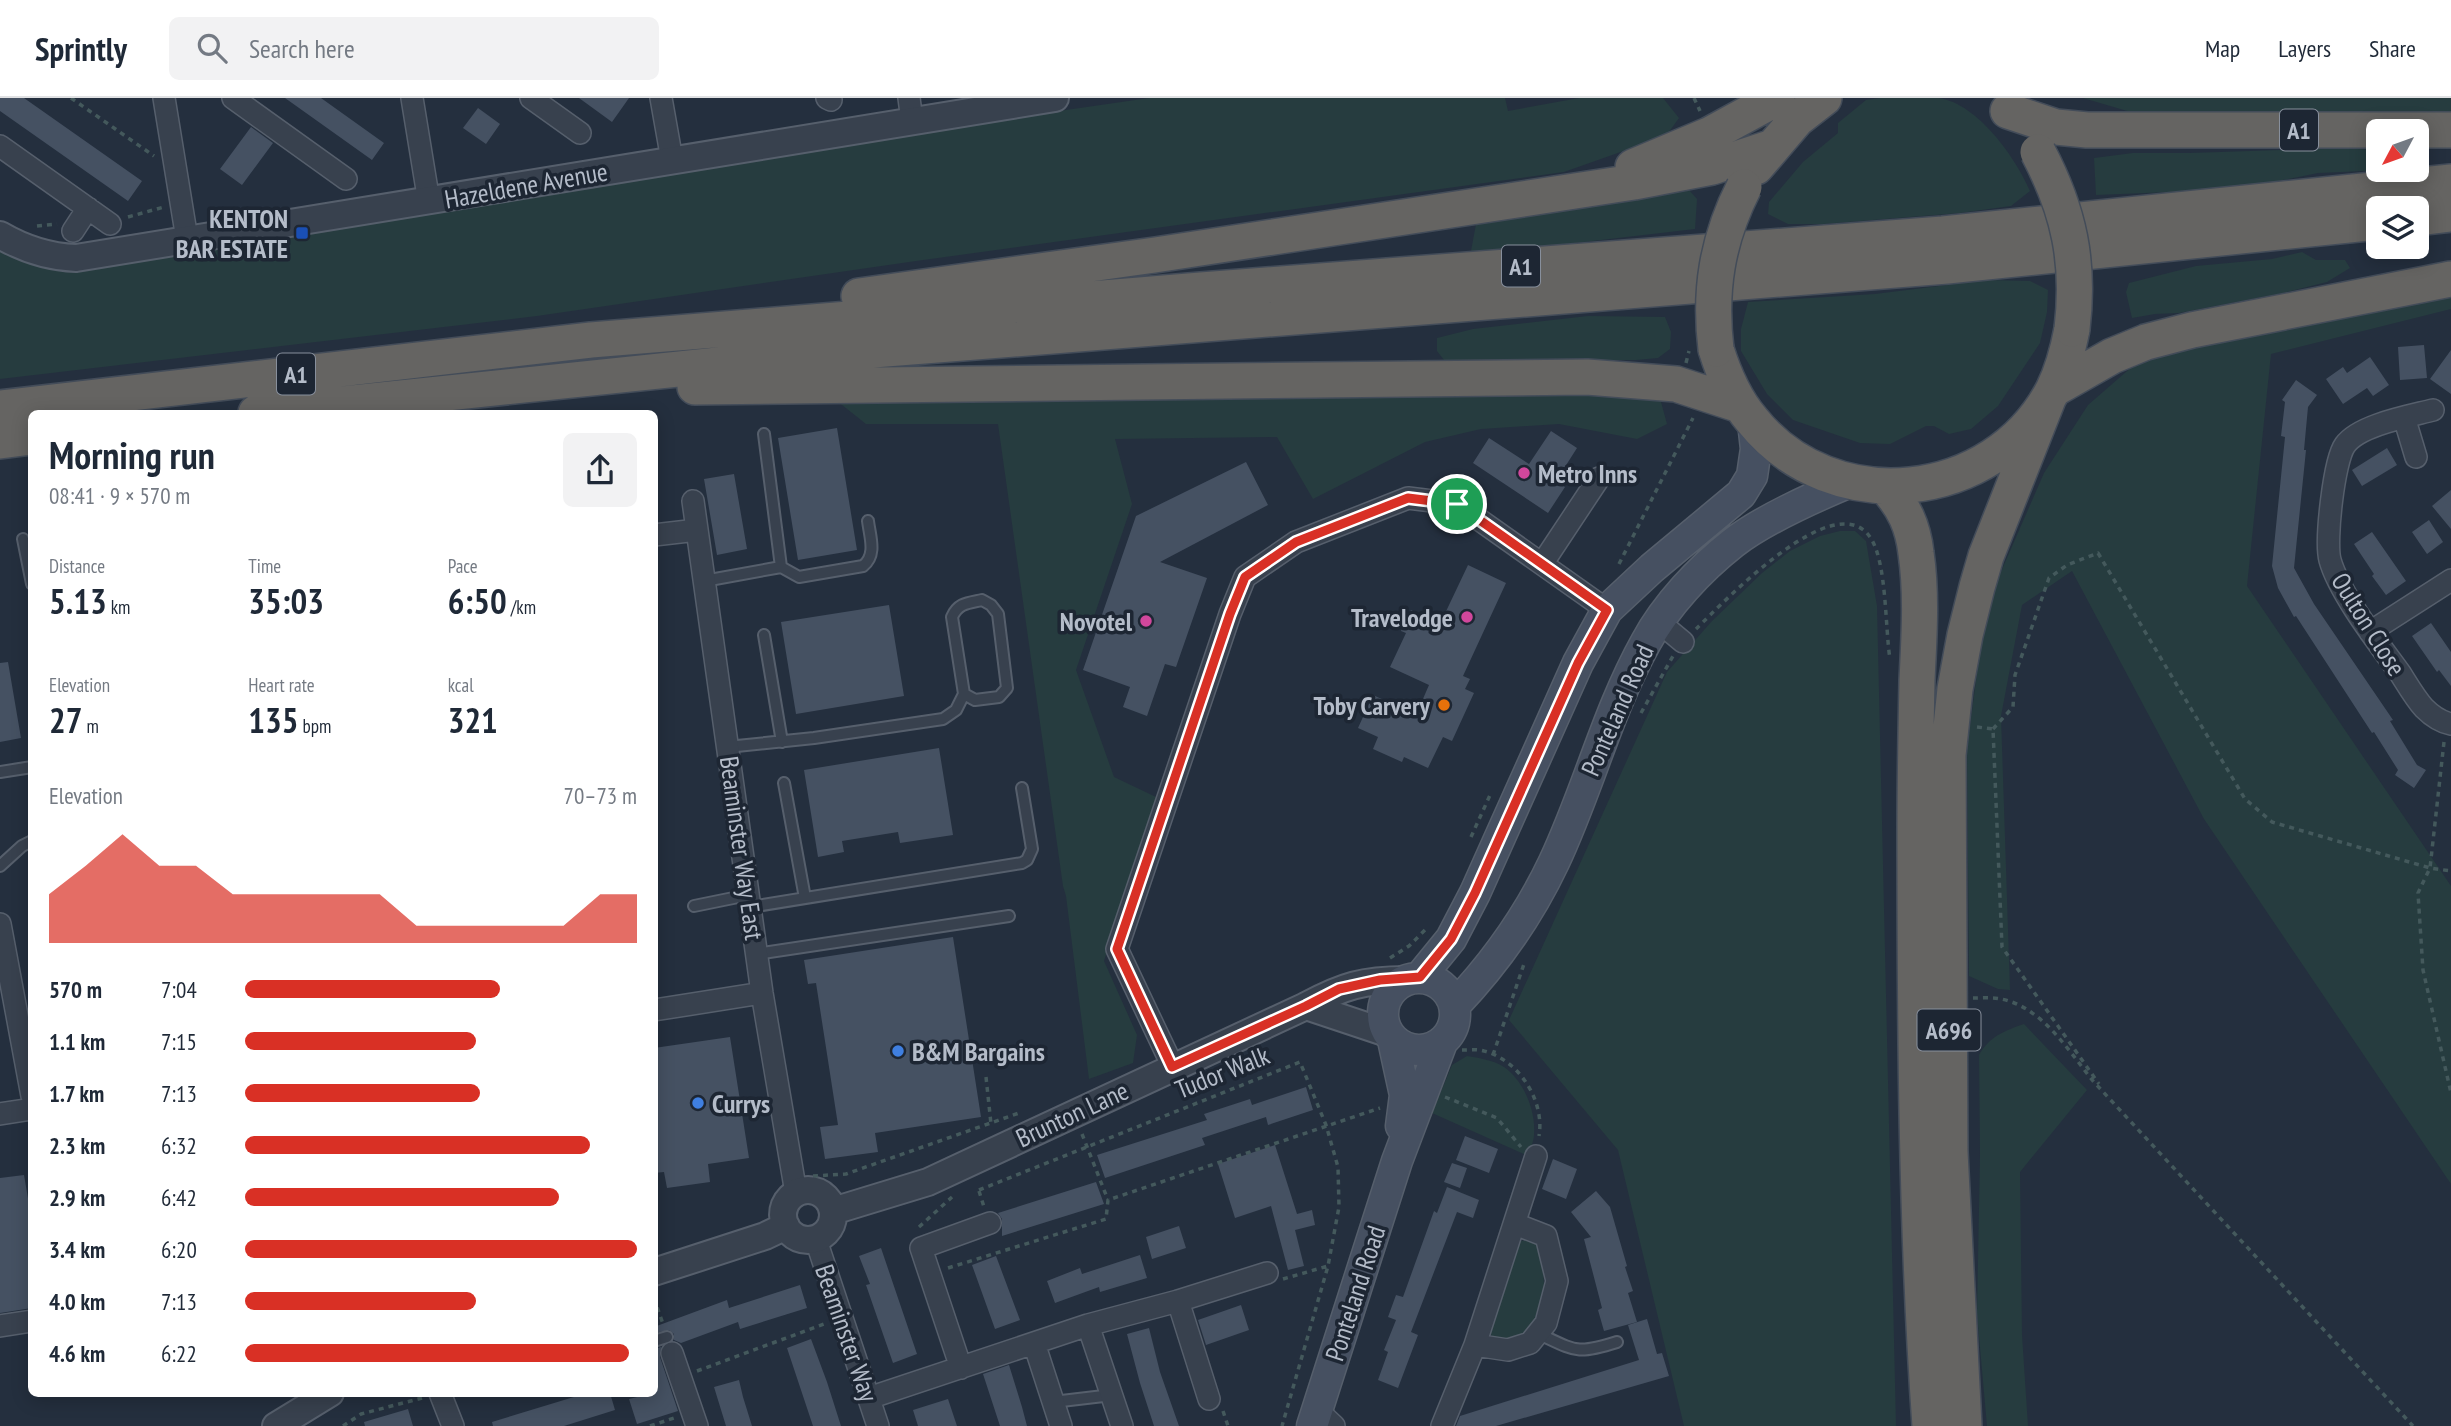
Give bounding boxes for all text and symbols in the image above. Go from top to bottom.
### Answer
search box [169,17,659,80]
text: Sprintly [35,27,127,70]
icon: search [193,29,231,67]
text: Search here [249,32,355,65]
text: Map [2205,33,2240,64]
text: Layers [2278,33,2331,64]
text: Share [2369,33,2416,64]
road number: A1 [2280,110,2318,150]
north arrow [2366,119,2429,182]
map controls [2366,119,2429,259]
street label: Hazeldene Avenue [442,154,610,216]
button: layers [2366,196,2429,259]
place label: KENTON BAR ESTATE [176,202,288,265]
marker: KENTON BAR ESTATE [294,225,310,241]
road number: A1 [1502,246,1540,286]
road number: A1 [277,354,315,394]
text: Morning run [49,430,215,479]
button: share [563,433,637,507]
place label: Metro Inns [1538,457,1637,490]
marker: Metro Inns [1516,465,1532,481]
pin [1427,474,1487,534]
text: 08:41 · 9 × 570 m [49,481,190,510]
icon: arrive [1438,485,1476,523]
text: Distance [49,554,105,578]
text: Time [248,554,281,578]
text: Pace [448,554,478,578]
street label: Oulton Close [2324,566,2414,682]
text: 5.13 [49,578,107,624]
text: 35:03 [248,578,324,624]
text: 6:50 [448,578,507,624]
text: km [107,595,130,619]
text: /km [507,595,536,619]
place label: Travelodge [1351,601,1453,634]
place label: Novotel [1060,605,1133,638]
marker: Travelodge [1459,609,1475,625]
marker: Novotel [1138,613,1154,629]
street label: Ponteland Road [1573,639,1661,781]
text: Elevation [49,673,110,697]
text: Heart rate [248,673,315,697]
text: kcal [448,673,474,697]
place label: Toby Carvery [1314,689,1431,722]
text: 27 [49,697,82,743]
text: 135 [248,697,299,743]
text: 321 [448,697,498,743]
marker: Toby Carvery [1436,697,1452,713]
text: m [82,714,99,738]
text: bpm [299,714,331,738]
street label: Beaminster Way East [713,754,771,942]
text: Elevation [49,781,123,810]
text: 70–73 m [564,781,637,810]
text: 570 m [49,975,102,1004]
text: 7:04 [161,975,197,1004]
road number: A696 [1918,1010,1980,1050]
text: 1.1 km [49,1027,105,1056]
text: 7:15 [161,1027,197,1056]
place label: B&M Bargains [912,1035,1045,1068]
street label: Tudor Walk [1170,1038,1274,1106]
marker: B&M Bargains [890,1043,906,1059]
street label: Brunton Lane [1011,1074,1133,1154]
text: 1.7 km [49,1079,104,1108]
text: 7:13 [161,1079,197,1108]
place label: Currys [712,1087,770,1120]
marker: Currys [690,1095,706,1111]
text: 2.3 km [49,1131,105,1160]
text: 6:32 [161,1131,197,1160]
text: 2.9 km [49,1183,105,1212]
text: 6:42 [161,1183,197,1212]
street label: Ponteland Road [1318,1221,1392,1365]
text: 3.4 km [49,1235,105,1264]
text: 6:20 [161,1235,197,1264]
street label: Beaminster Way [808,1260,886,1406]
text: 4.0 km [49,1287,105,1316]
text: 7:13 [161,1287,197,1316]
text: 4.6 km [49,1339,105,1368]
text: 6:22 [161,1339,197,1368]

